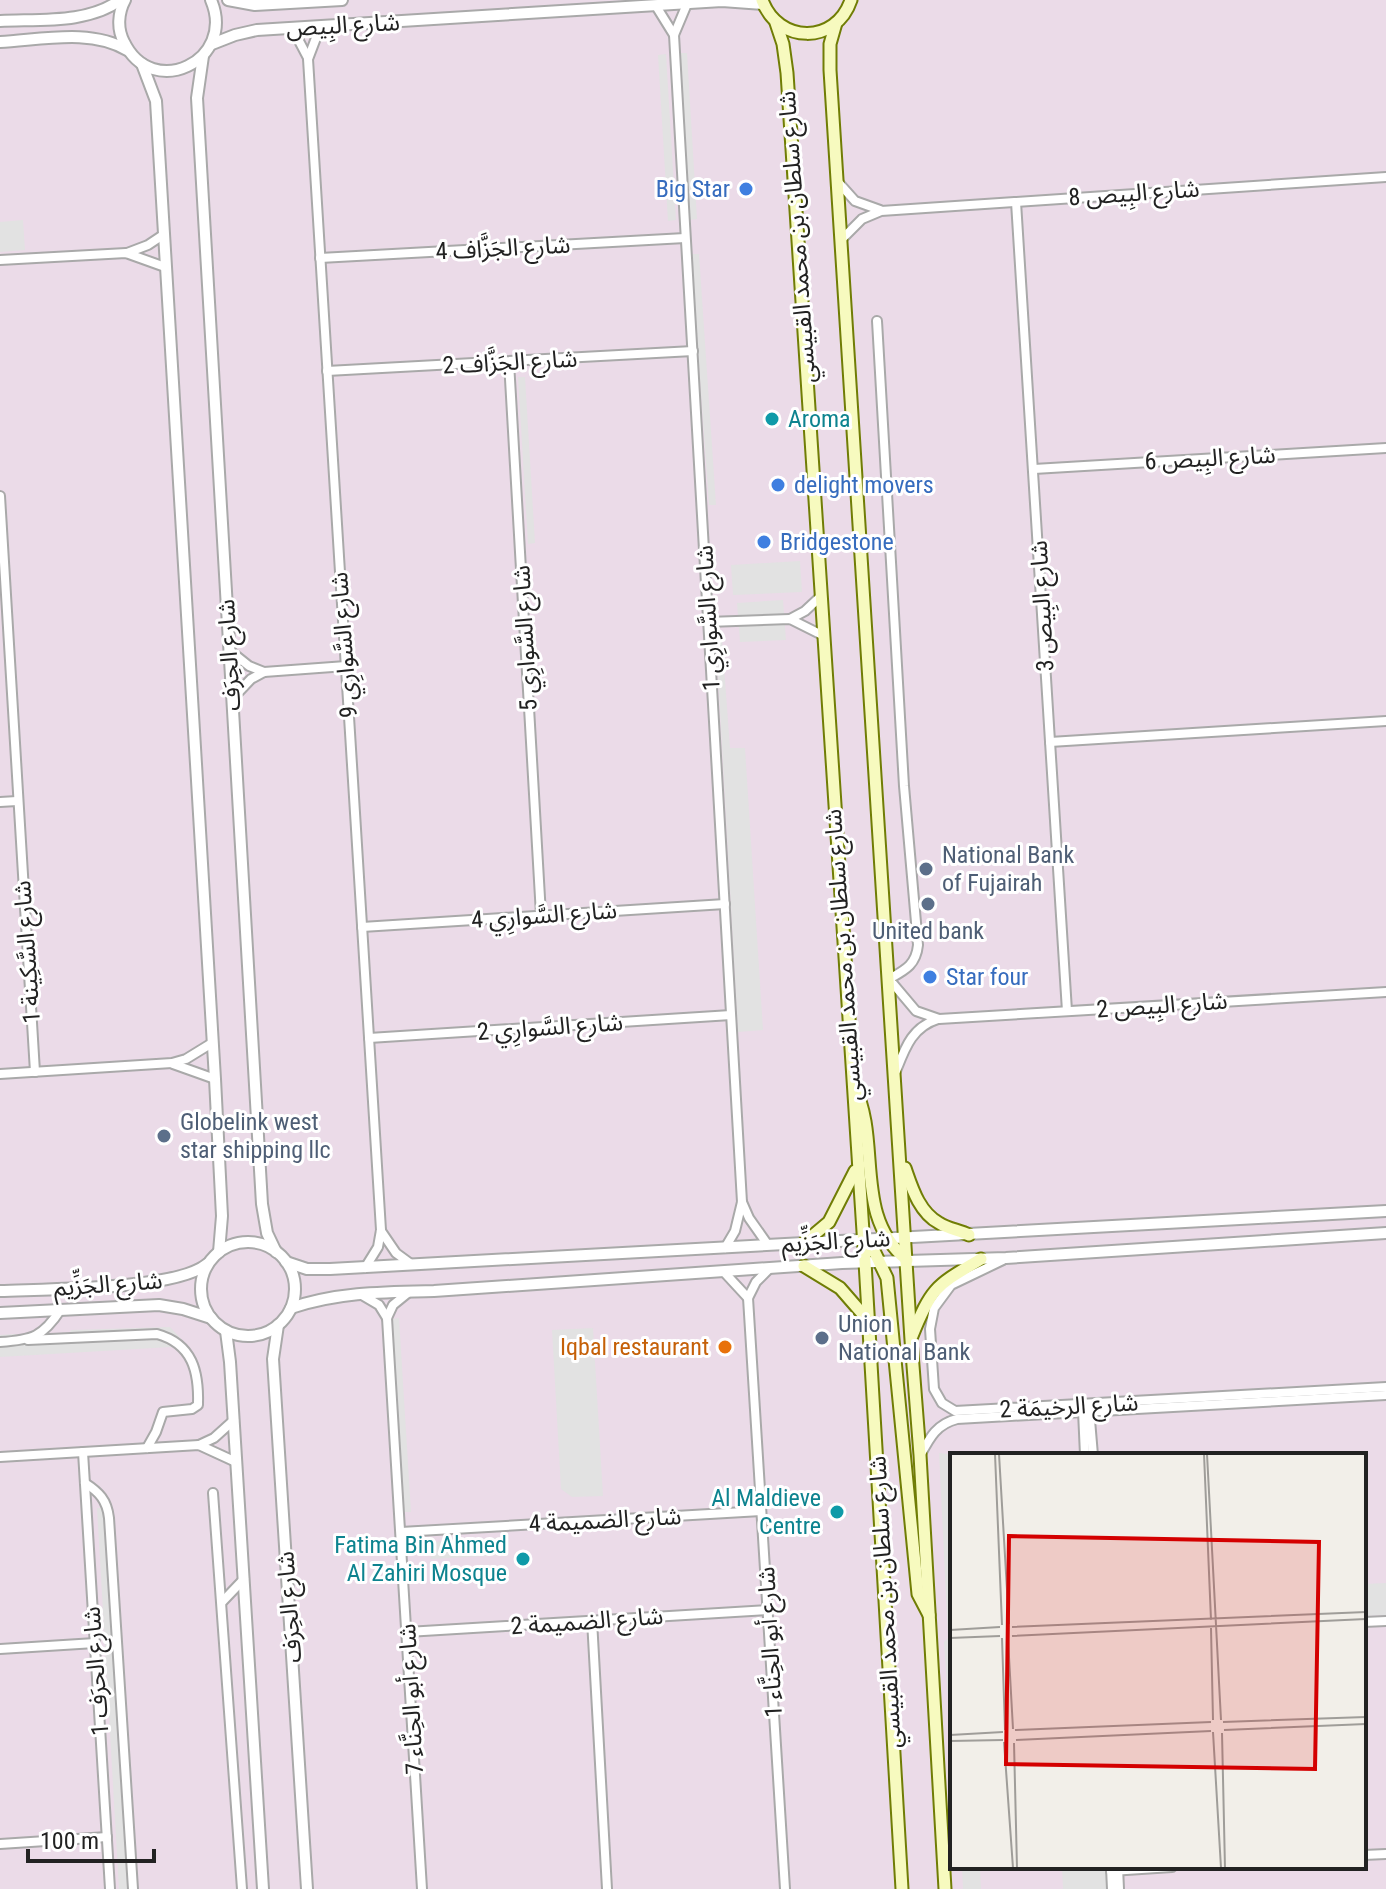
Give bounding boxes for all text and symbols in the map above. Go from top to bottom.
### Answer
street label: شارع البِيص [285,8,401,46]
street label: شارع سلطان بن محمد القبيسي [773,90,826,384]
street label: شارع البِيص 8 [1068,174,1201,215]
place label: Big Star [656,175,730,203]
marker: Big Star [737,180,755,198]
street label: شارع الجَزَّاف 4 [435,227,571,269]
street label: شارع الجَزَّاف 2 [442,341,578,383]
place label: Aroma [788,405,851,433]
marker: Aroma [763,410,781,428]
street label: شارع البِيص 6 [1144,441,1276,479]
place label: delight movers [794,471,934,499]
marker: delight movers [769,476,787,494]
place label: Bridgestone [780,528,894,556]
marker: Bridgestone [755,533,773,551]
street label: شارع البِيص 3 [1025,540,1063,672]
street label: شارع السَّوارِي 1 [690,544,730,692]
street label: شارع السَّوارِي 5 [507,564,547,712]
street label: شارع السَّوارِي 9 [325,571,368,719]
street label: شارع الحِرَف [212,598,249,712]
street label: شارع سلطان بن محمد القبيسي [819,808,872,1102]
place label: National Bank of Fujairah [942,841,1074,897]
marker: National Bank of Fujairah [917,860,935,878]
street label: شارع السَّكِينة 1 [8,879,49,1024]
marker: United bank [919,895,937,913]
street label: شارع السَّوارِي 4 [470,896,618,939]
place label: United bank [872,917,984,945]
place label: Star four [946,963,1028,991]
marker: Star four [921,968,939,986]
street label: شارع البِيص 2 [1096,986,1229,1027]
street label: شارع السَّوارِي 2 [476,1008,624,1051]
place label: Globelink west star shipping llc [180,1108,331,1164]
marker: Globelink west star shipping llc [155,1127,173,1145]
street label: شارع الجَزِّيم [781,1220,891,1261]
street label: شارع الجَزِّيم [52,1262,164,1305]
place label: Union National Bank [838,1310,970,1366]
marker: Union National Bank [813,1329,831,1347]
place label: Iqbal restaurant [560,1333,709,1361]
marker: Iqbal restaurant [716,1338,734,1356]
street label: شارع الرخيمَة 2 [999,1388,1139,1427]
inset map [950,1453,1366,1869]
street label: شارع سلطان بن محمد القبيسي [863,1455,911,1749]
place label: Al Maldieve Centre [711,1484,821,1540]
street label: شارع الضميمة 4 [528,1502,682,1541]
marker: Al Maldieve Centre [828,1503,846,1521]
place label: Fatima Bin Ahmed Al Zahiri Mosque [334,1531,507,1587]
street label: شارع الحِرَف [271,1550,310,1664]
marker: Fatima Bin Ahmed Al Zahiri Mosque [514,1550,532,1568]
street label: شارع أبو الحِنَّاء 1 [750,1566,791,1718]
street label: شارع الضميمة 2 [510,1602,664,1643]
street label: شارع الحرَف 1 [78,1605,117,1736]
street label: شارع أبو الحِنَّاء 7 [391,1623,432,1775]
scale bar [28,1813,154,1863]
text: 100 m [40,1827,99,1855]

